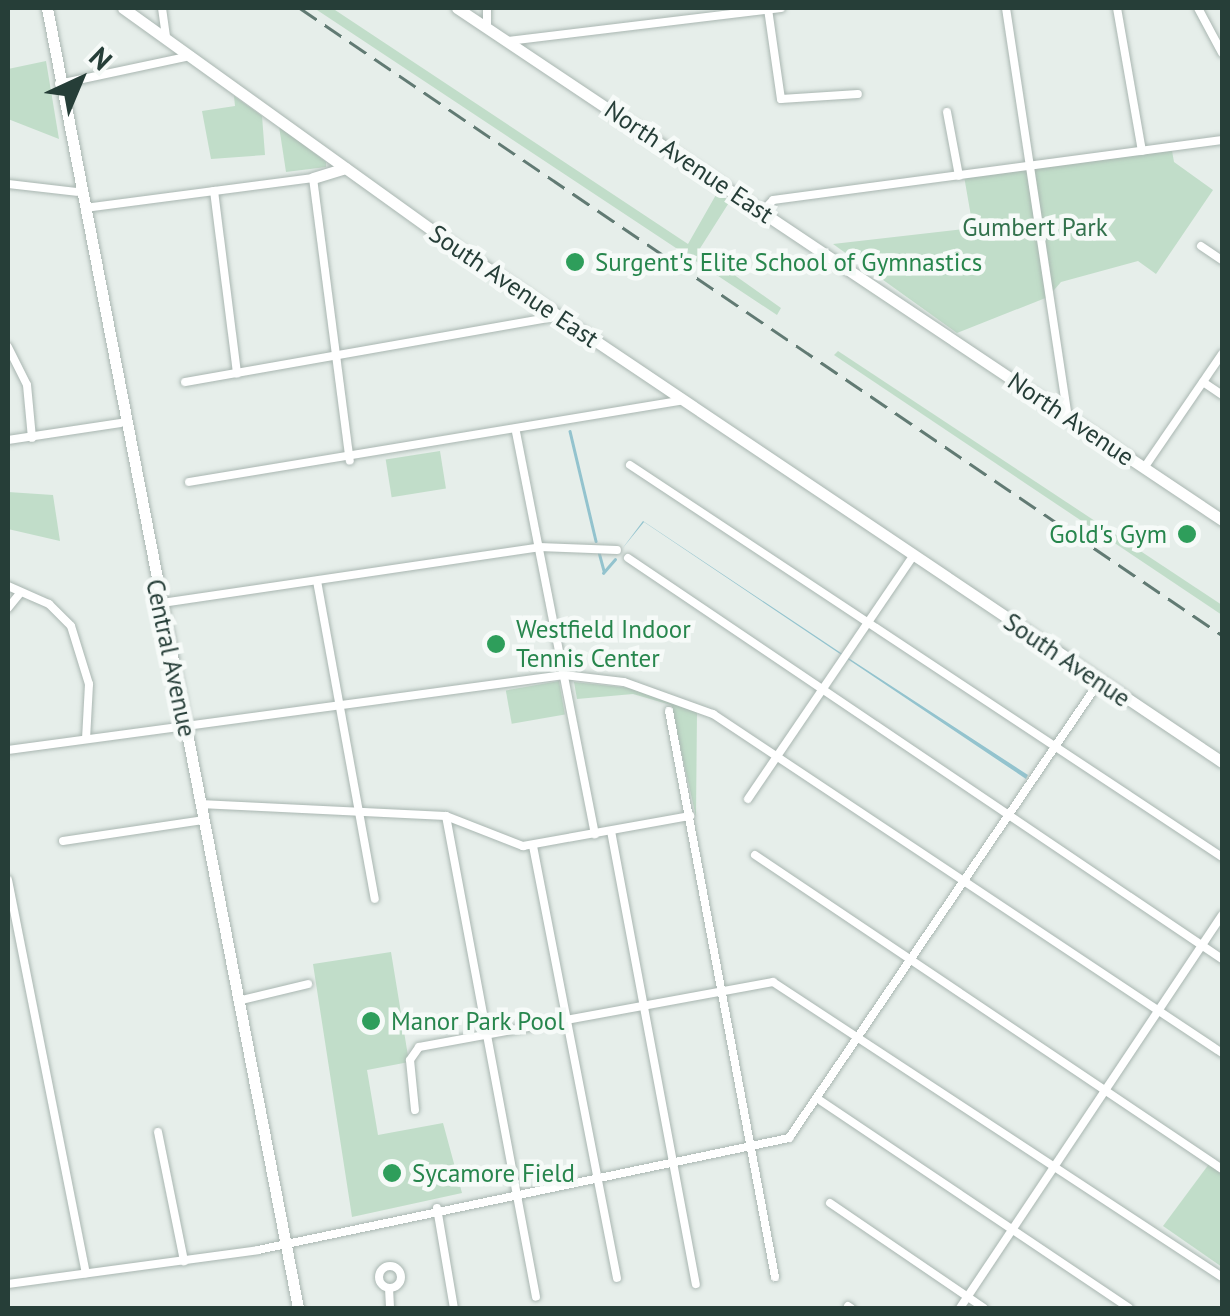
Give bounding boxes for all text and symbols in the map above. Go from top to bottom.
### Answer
north arrow [30,30,130,130]
text: N [82,38,121,78]
street label: North Avenue East [599,94,779,230]
park label: Gumbert Park [962,212,1108,242]
street label: South Avenue East [423,218,605,354]
place label: Surgent's Elite School of Gymnastics [595,247,982,277]
marker: Surgent's Elite School of Gymnastics [564,251,586,273]
street label: North Avenue [1002,366,1140,472]
place label: Gold's Gym [1049,519,1167,549]
marker: Gold's Gym [1176,523,1198,545]
street label: Central Avenue [140,576,202,740]
street label: South Avenue [998,606,1136,714]
place label: Westfield Indoor Tennis Center [516,615,691,674]
marker: Westfield Indoor Tennis Center [485,633,507,655]
place label: Manor Park Pool [391,1006,565,1036]
marker: Manor Park Pool [360,1010,382,1032]
place label: Sycamore Field [412,1158,575,1188]
marker: Sycamore Field [381,1162,403,1184]

